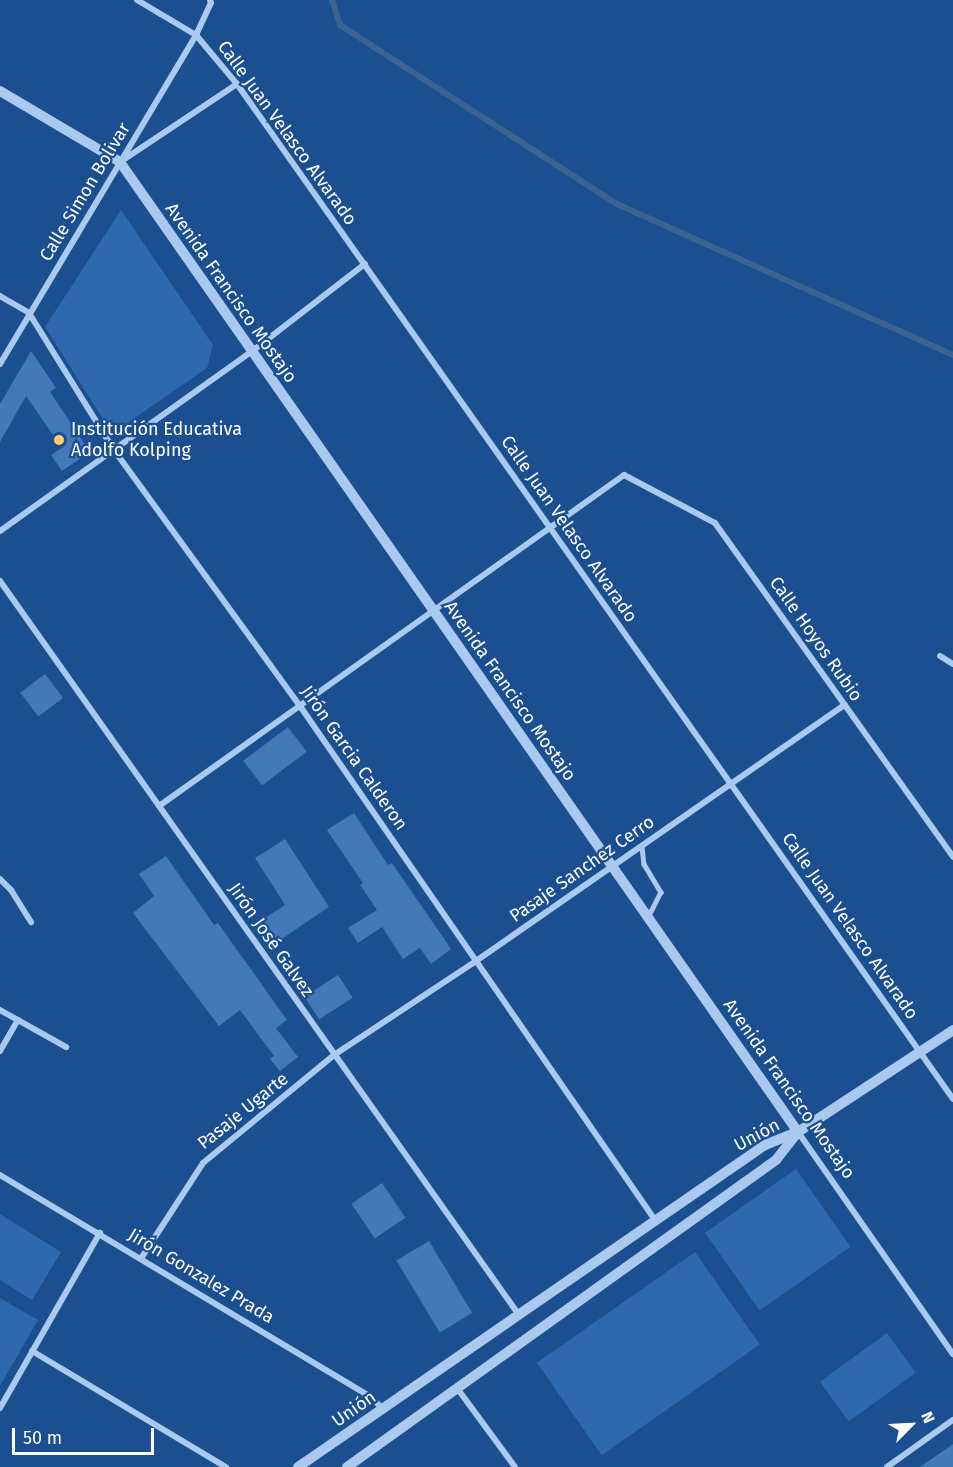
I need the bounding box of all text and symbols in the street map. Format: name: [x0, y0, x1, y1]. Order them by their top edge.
street label: Calle Juan Velasco Alvarado: [213, 36, 361, 230]
street label: Calle Simon Bolivar: [35, 119, 135, 265]
street label: Avenida Francisco Mostajo: [161, 199, 301, 387]
place label: Institución Educativa Adolfo Kolping: [71, 419, 242, 462]
street label: Calle Juan Velasco Alvarado: [496, 432, 642, 626]
marker: Institución Educativa Adolfo Kolping: [52, 433, 66, 447]
street label: Calle Hoyos Rubio: [765, 572, 867, 706]
street label: Avenida Francisco Mostajo: [440, 597, 580, 785]
street label: Jirón Garcia Calderon: [296, 682, 412, 834]
street label: Pasaje Sanchez Cerro: [506, 811, 658, 927]
street label: Calle Juan Velasco Alvarado: [777, 829, 923, 1023]
street label: Jirón José Galvez: [224, 879, 318, 1001]
street label: Avenida Francisco Mostajo: [719, 995, 859, 1183]
street label: Pasaje Ugarte: [193, 1068, 293, 1154]
street label: Unión: [730, 1114, 784, 1156]
street label: Jirón Gonzalez Prada: [124, 1224, 278, 1328]
street label: Unión: [328, 1386, 380, 1432]
north arrow: [881, 1395, 941, 1455]
text: N: [917, 1409, 939, 1426]
scale bar: [15, 1416, 158, 1454]
text: 50 m: [23, 1427, 62, 1449]

